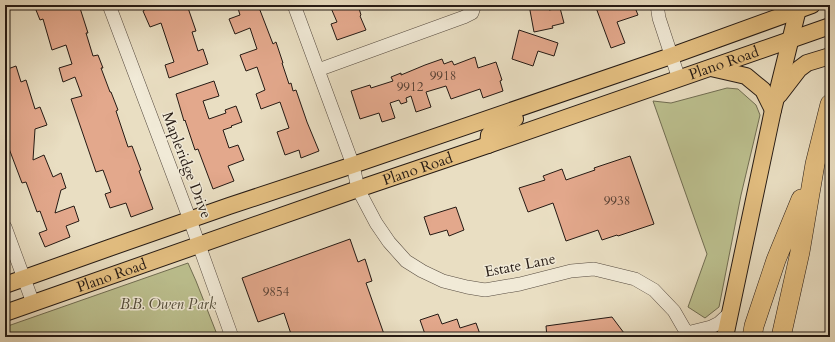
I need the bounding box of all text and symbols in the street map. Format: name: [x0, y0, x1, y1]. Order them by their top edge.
street label: Plano Road: [686, 42, 761, 84]
house number: 9918: [430, 67, 456, 85]
house number: 9912: [397, 78, 424, 96]
street label: Mapleridge Drive: [158, 109, 217, 221]
street label: Plano Road: [380, 148, 455, 190]
house number: 9938: [604, 192, 630, 210]
street label: Estate Lane: [483, 248, 557, 282]
street label: Plano Road: [74, 254, 149, 297]
house number: 9854: [263, 283, 290, 301]
park label: B.B. Owen Park: [120, 294, 217, 314]

